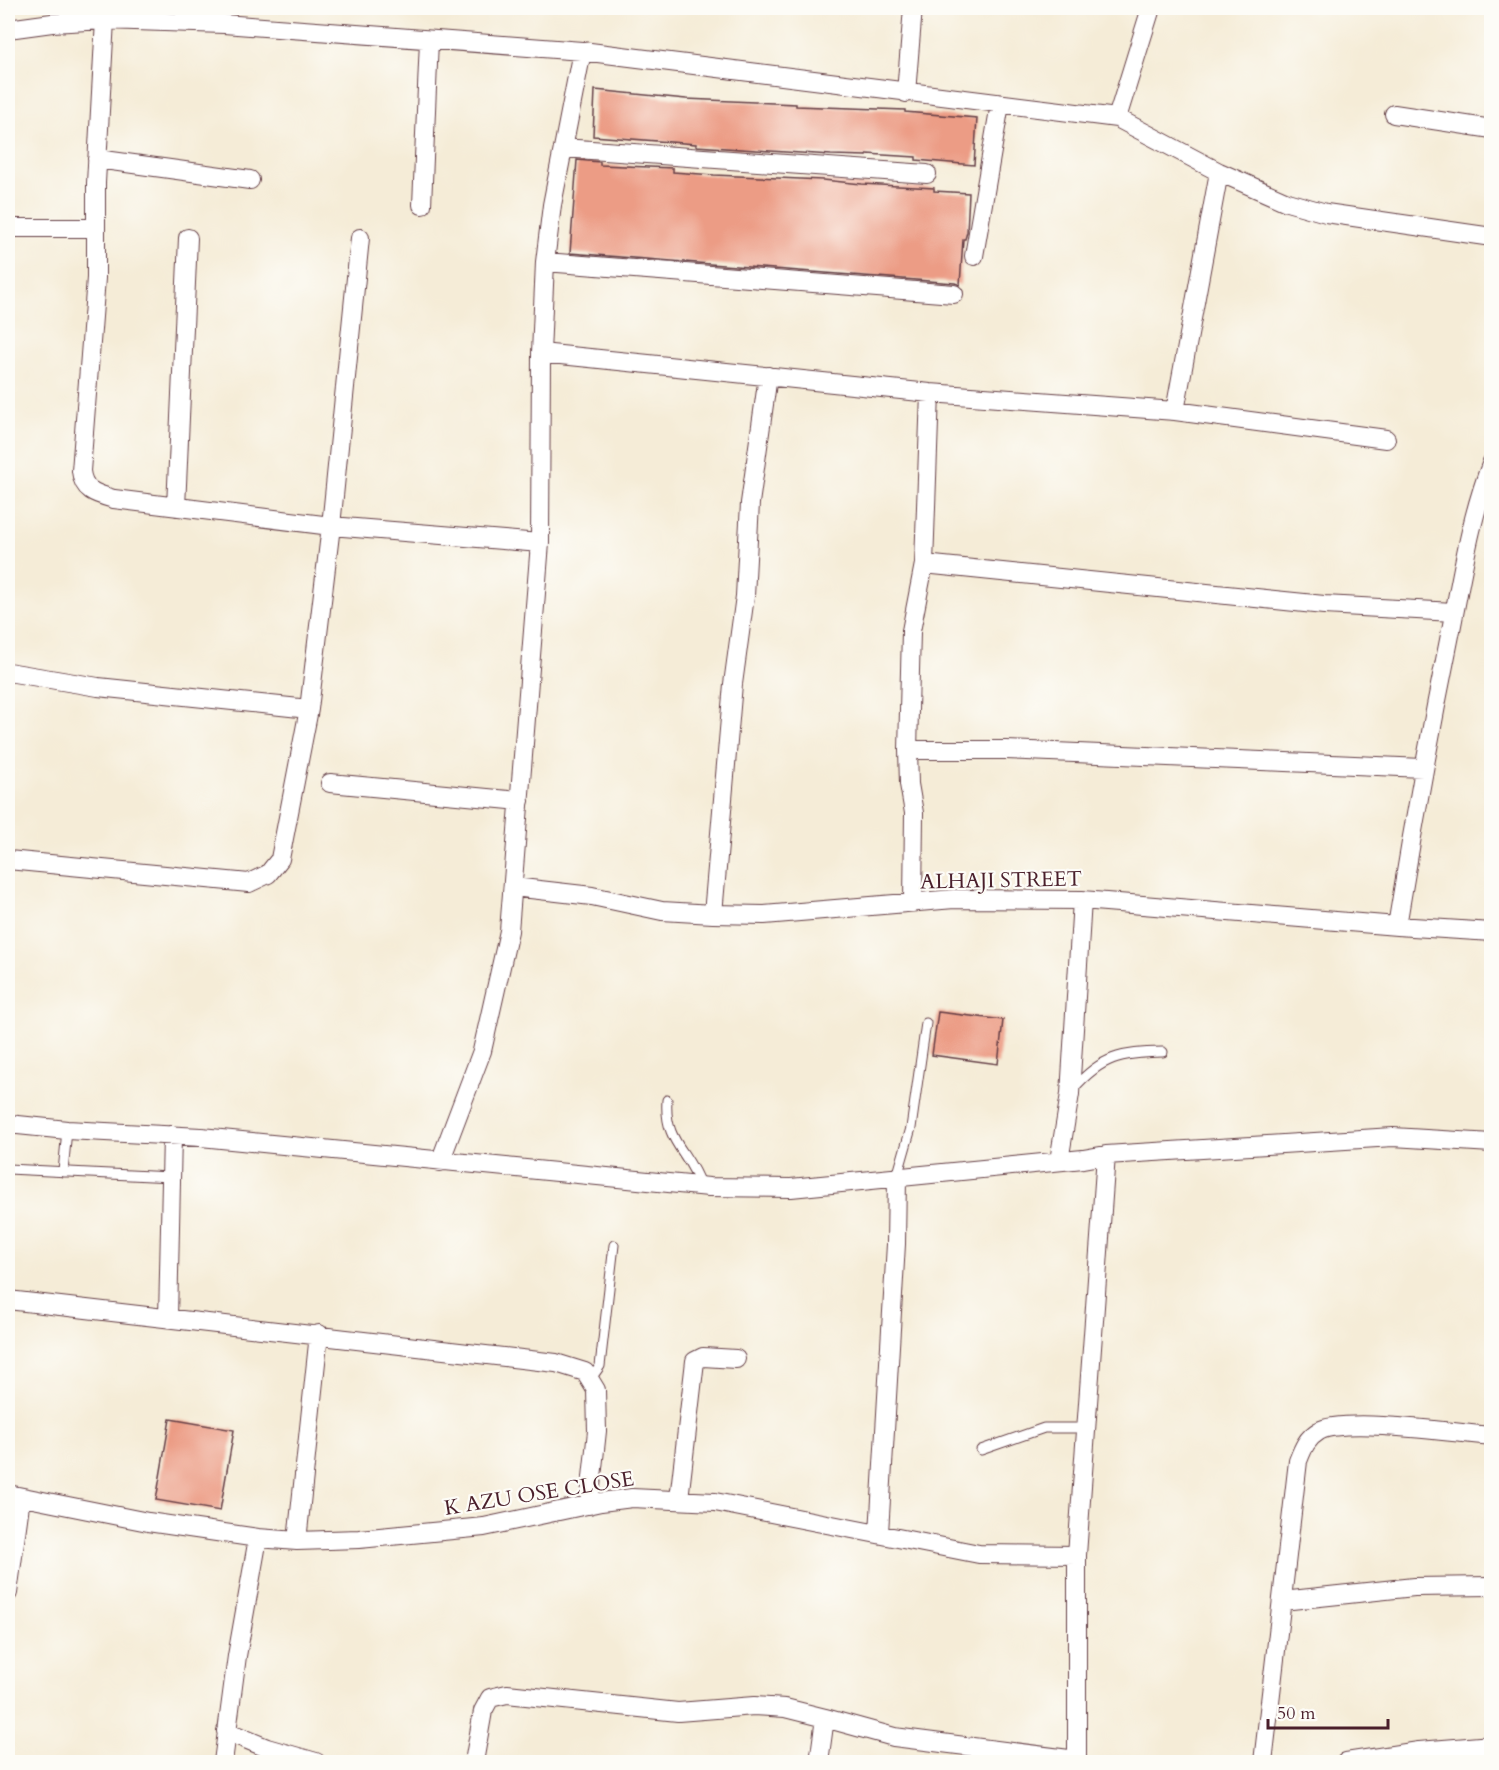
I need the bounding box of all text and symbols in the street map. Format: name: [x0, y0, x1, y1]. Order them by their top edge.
street label: ALHAJI STREET: [920, 865, 1082, 896]
street label: K AZU OSE CLOSE: [442, 1464, 636, 1523]
scale bar: [1268, 1692, 1388, 1730]
text: 50 m: [1277, 1701, 1316, 1726]

